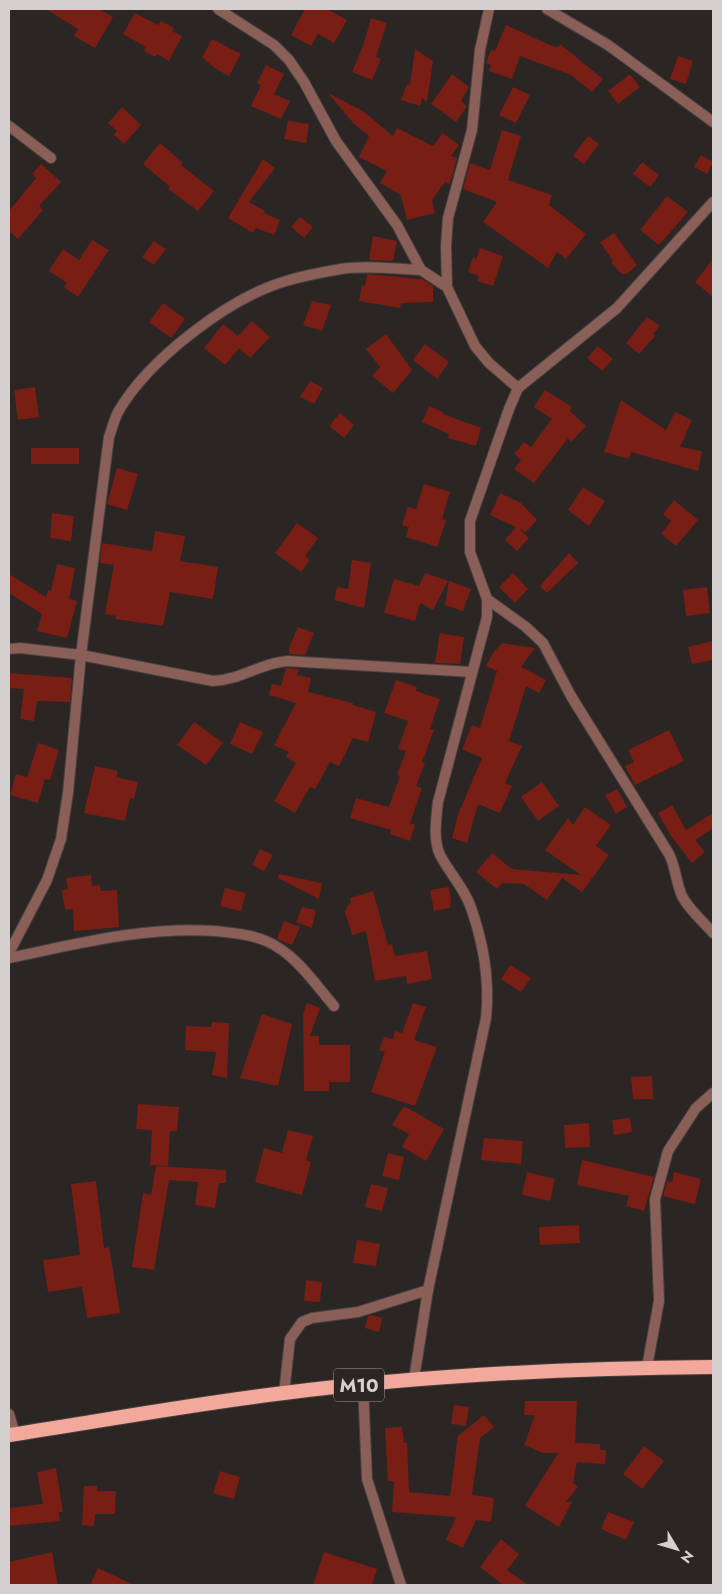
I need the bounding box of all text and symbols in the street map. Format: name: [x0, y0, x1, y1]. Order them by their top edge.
road number: M10: [334, 1368, 384, 1402]
north arrow: [652, 1524, 702, 1574]
text: N: [676, 1546, 699, 1568]

